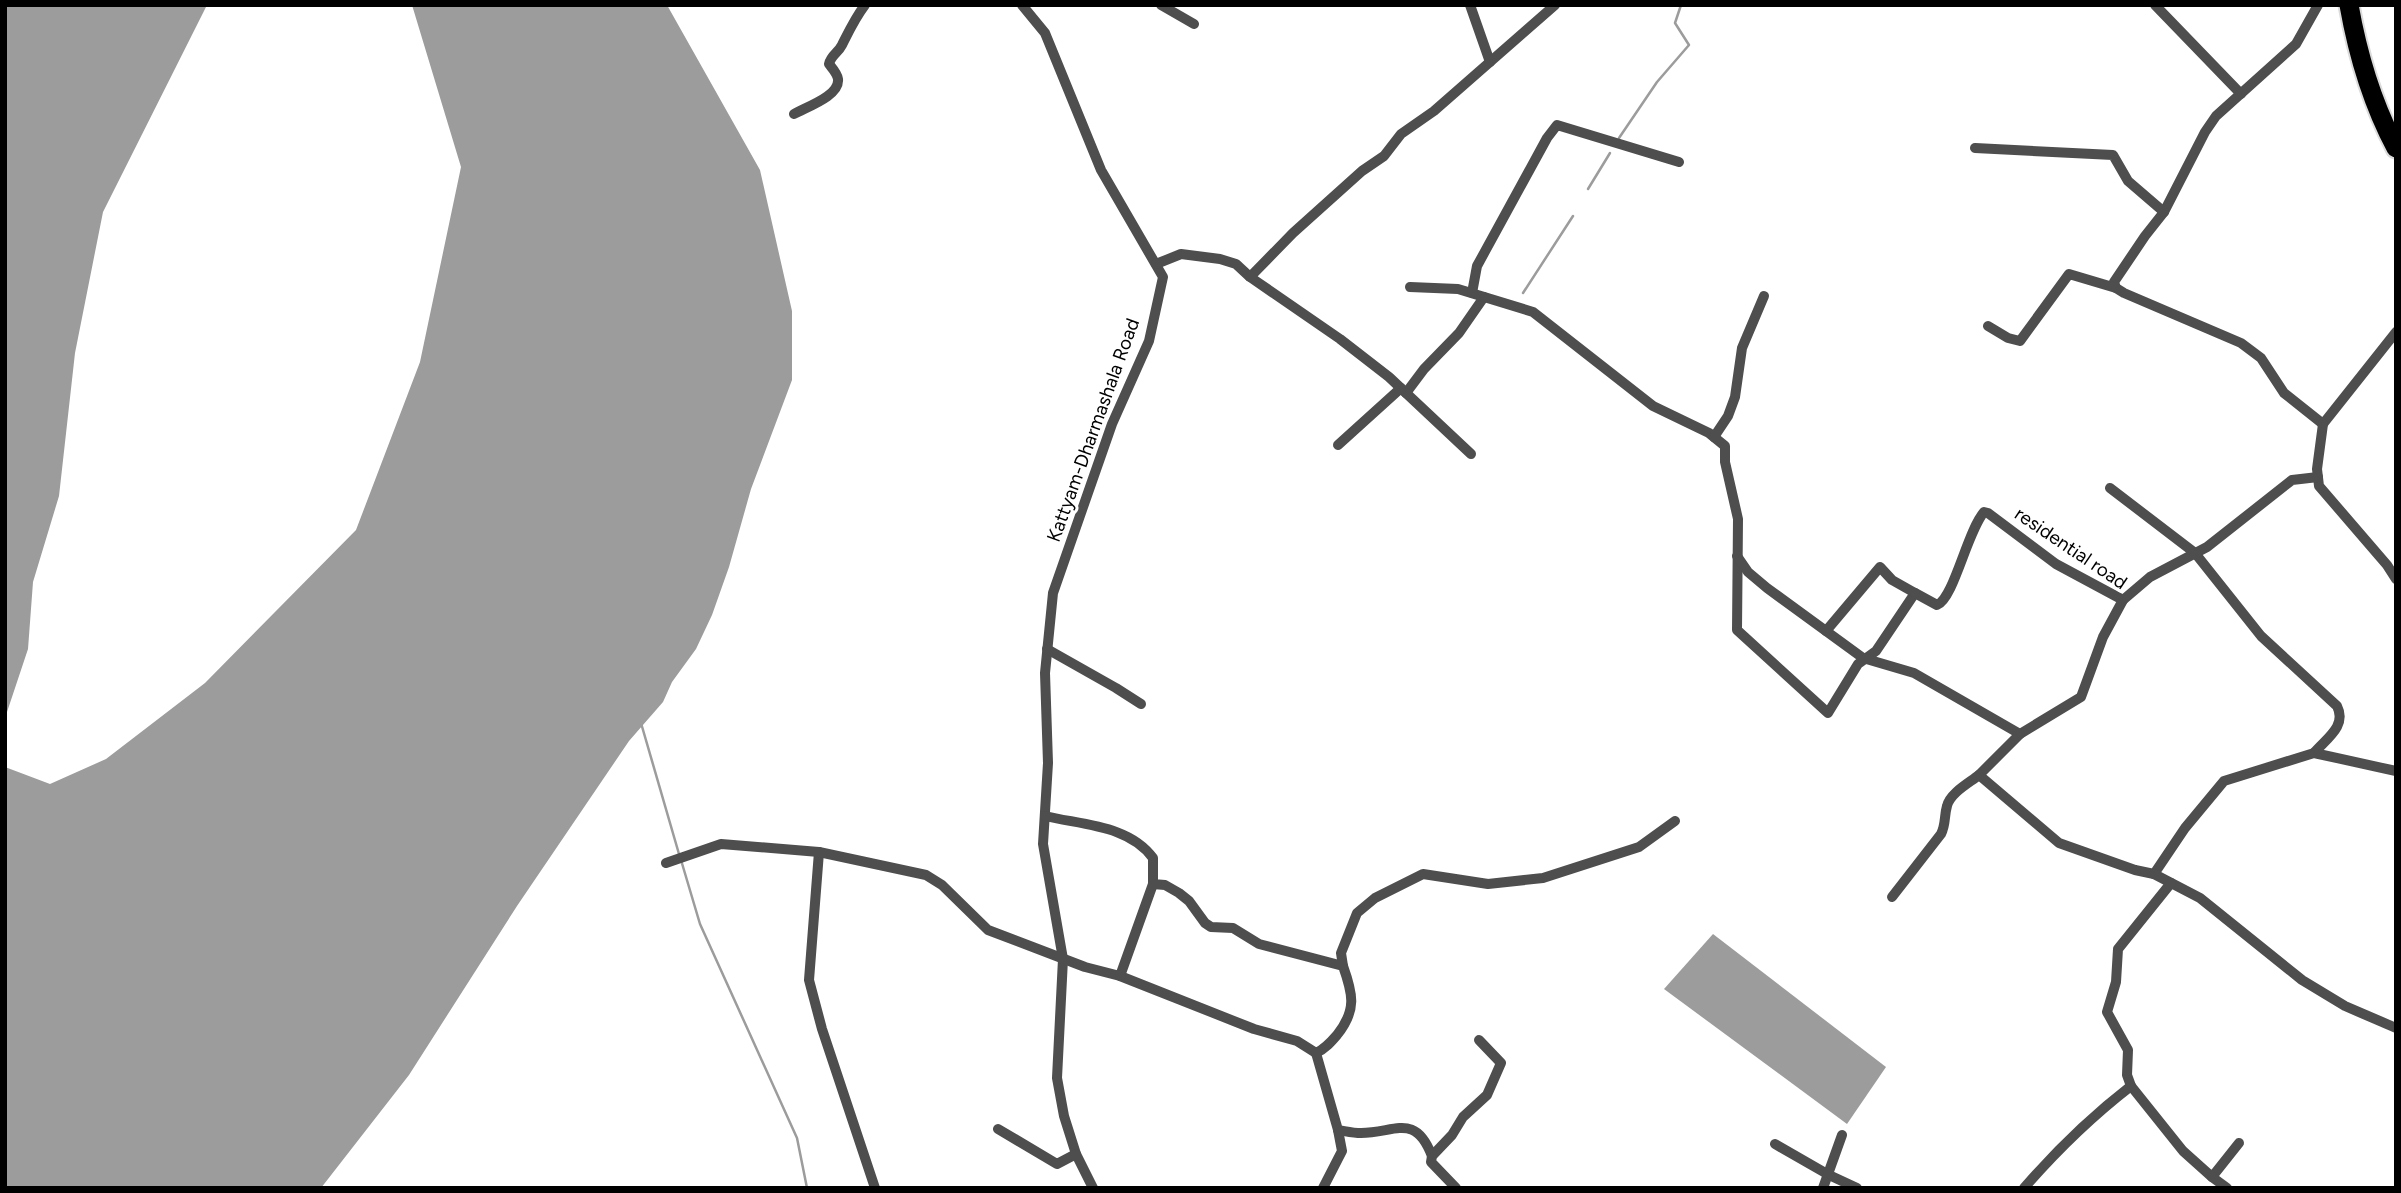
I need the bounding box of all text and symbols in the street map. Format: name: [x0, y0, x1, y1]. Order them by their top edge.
street label: Kattyam-Dharmashala Road: [1042, 315, 1144, 545]
street label: residential road: [2010, 502, 2132, 594]

